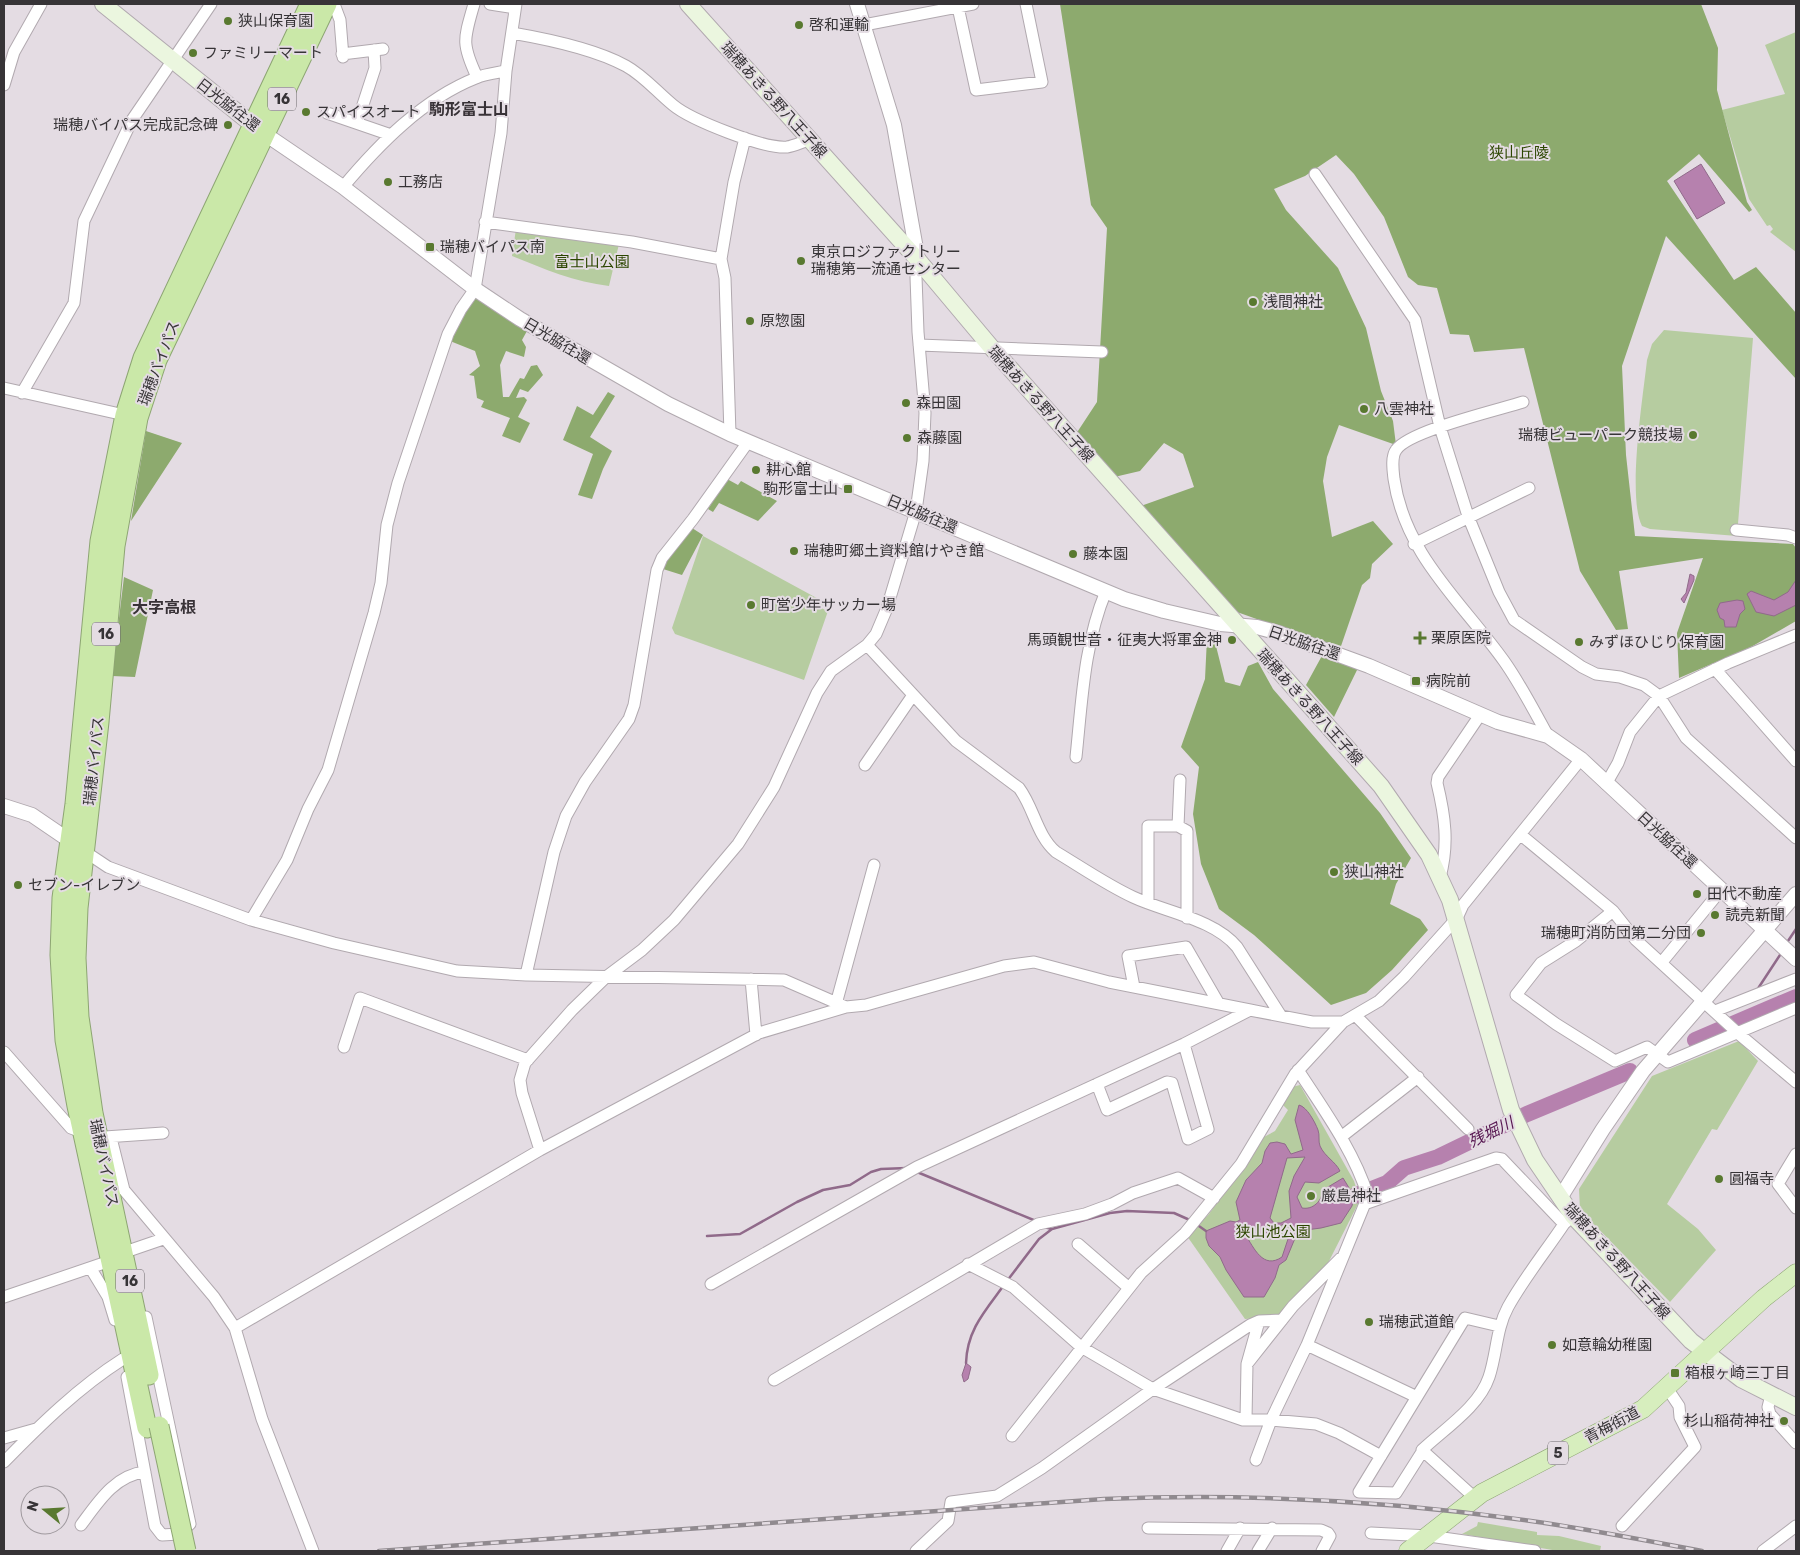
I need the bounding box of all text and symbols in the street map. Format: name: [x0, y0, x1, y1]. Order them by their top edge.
place label: 狭山保育園: [238, 12, 313, 30]
marker: 狭山保育園: [222, 15, 234, 27]
place label: 啓和運輸: [809, 16, 869, 34]
marker: 啓和運輸: [793, 19, 805, 31]
street label: 瑞穂あきる野八王子線: [717, 38, 831, 162]
place label: ファミリーマート: [203, 44, 323, 62]
marker: ファミリーマート: [187, 47, 199, 59]
street label: 日光脇往還: [193, 75, 263, 135]
road number: 16: [268, 88, 296, 110]
district label: 駒形富士山: [429, 100, 509, 119]
place label: スパイスオート: [316, 103, 421, 121]
marker: スパイスオート: [300, 106, 312, 118]
place label: 瑞穂バイパス完成記念碑: [53, 116, 218, 134]
marker: 瑞穂バイパス完成記念碑: [222, 119, 234, 131]
park label: 狭山丘陵: [1489, 144, 1549, 162]
place label: 工務店: [398, 173, 443, 191]
marker: 工務店: [382, 176, 394, 188]
place label: 瑞穂バイパス南: [440, 238, 545, 256]
marker: 瑞穂バイパス南: [424, 241, 436, 253]
place label: 東京ロジファクトリー 瑞穂第一流通センター: [811, 243, 961, 278]
park label: 富士山公園: [554, 253, 630, 271]
marker: 東京ロジファクトリー 瑞穂第一流通センター: [795, 255, 807, 267]
place label: 浅間神社: [1263, 293, 1323, 311]
marker: 浅間神社: [1247, 296, 1259, 308]
place label: 原惣園: [760, 312, 805, 330]
street label: 日光脇往還: [520, 314, 594, 368]
marker: 原惣園: [744, 315, 756, 327]
street label: 瑞穂バイパス: [135, 318, 183, 408]
street label: 瑞穂あきる野八王子線: [984, 342, 1098, 466]
place label: 森田園: [916, 394, 961, 412]
marker: 森田園: [900, 397, 912, 409]
place label: 八雲神社: [1374, 400, 1434, 418]
marker: 八雲神社: [1358, 403, 1370, 415]
place label: 瑞穂ビューパーク競技場: [1518, 426, 1683, 444]
place label: 森藤園: [917, 429, 962, 447]
marker: 瑞穂ビューパーク競技場: [1687, 429, 1699, 441]
marker: 森藤園: [901, 432, 913, 444]
place label: 耕心館: [766, 461, 811, 479]
marker: 耕心館: [750, 464, 762, 476]
place label: 駒形富士山: [763, 480, 838, 498]
marker: 駒形富士山: [842, 483, 854, 495]
street label: 日光脇往還: [884, 491, 960, 537]
place label: 瑞穂町郷土資料館けやき館: [804, 542, 984, 560]
marker: 瑞穂町郷土資料館けやき館: [788, 545, 800, 557]
place label: 藤本園: [1083, 545, 1128, 563]
marker: 藤本園: [1067, 548, 1079, 560]
place label: 町営少年サッカー場: [761, 596, 896, 614]
district label: 大字高根: [132, 598, 196, 617]
marker: 町営少年サッカー場: [745, 599, 757, 611]
road number: 16: [92, 622, 120, 646]
street label: 日光脇往還: [1266, 622, 1342, 664]
place label: 栗原医院: [1431, 629, 1491, 647]
place label: 馬頭観世音・征夷大将軍金神: [1027, 631, 1222, 649]
marker: 栗原医院: [1413, 631, 1427, 645]
place label: みずほひじり保育園: [1589, 633, 1724, 651]
marker: 馬頭観世音・征夷大将軍金神: [1226, 634, 1238, 646]
marker: みずほひじり保育園: [1573, 636, 1585, 648]
street label: 瑞穂あきる野八王子線: [1253, 645, 1367, 769]
place label: 病院前: [1426, 672, 1471, 690]
marker: 病院前: [1410, 675, 1422, 687]
street label: 瑞穂バイパス: [80, 715, 108, 807]
street label: 日光脇往還: [1633, 808, 1701, 872]
place label: 狭山神社: [1344, 863, 1404, 881]
marker: 狭山神社: [1328, 866, 1340, 878]
place label: セブン-イレブン: [28, 876, 140, 894]
marker: セブン-イレブン: [12, 879, 24, 891]
place label: 田代不動産: [1707, 885, 1782, 903]
marker: 田代不動産: [1691, 888, 1703, 900]
place label: 読売新聞: [1725, 906, 1785, 924]
marker: 読売新聞: [1709, 909, 1721, 921]
place label: 瑞穂町消防団第二分団: [1541, 924, 1691, 942]
marker: 瑞穂町消防団第二分団: [1695, 927, 1707, 939]
water label: 残堀川: [1465, 1112, 1519, 1151]
street label: 瑞穂バイパス: [86, 1117, 122, 1209]
place label: 圓福寺: [1729, 1170, 1774, 1188]
marker: 圓福寺: [1713, 1173, 1725, 1185]
place label: 厳島神社: [1321, 1187, 1381, 1205]
marker: 厳島神社: [1305, 1190, 1317, 1202]
street label: 瑞穂あきる野八王子線: [1560, 1199, 1674, 1323]
park label: 狭山池公園: [1235, 1223, 1311, 1241]
road number: 16: [116, 1270, 144, 1292]
place label: 瑞穂武道館: [1379, 1313, 1454, 1331]
marker: 瑞穂武道館: [1363, 1316, 1375, 1328]
place label: 如意輪幼稚園: [1562, 1336, 1652, 1354]
marker: 如意輪幼稚園: [1546, 1339, 1558, 1351]
place label: 箱根ヶ崎三丁目: [1685, 1364, 1790, 1382]
marker: 箱根ヶ崎三丁目: [1669, 1367, 1681, 1379]
street label: 青梅街道: [1581, 1403, 1643, 1447]
place label: 杉山稲荷神社: [1684, 1412, 1774, 1430]
marker: 杉山稲荷神社: [1778, 1415, 1790, 1427]
road number: 5: [1548, 1442, 1568, 1465]
north arrow: [20, 1485, 70, 1535]
text: N: [23, 1499, 43, 1514]

